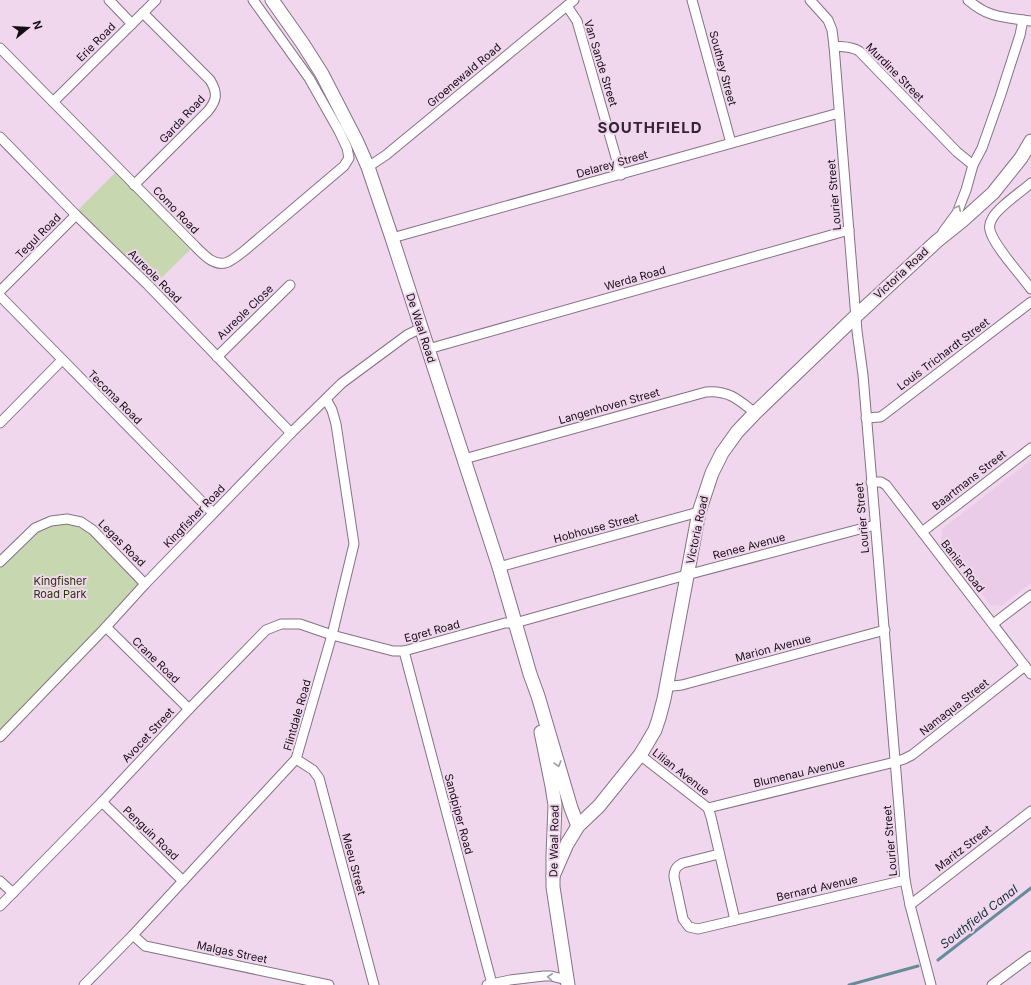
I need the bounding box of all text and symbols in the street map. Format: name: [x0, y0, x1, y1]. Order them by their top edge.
north arrow: [8, 8, 48, 48]
street label: Van Sande Street: [581, 18, 621, 108]
text: N: [30, 19, 45, 31]
street label: Erie Road: [73, 19, 119, 65]
street label: Southey Street: [706, 29, 740, 107]
street label: Groenewald Road: [424, 40, 504, 110]
street label: Murdine Street: [863, 40, 927, 104]
street label: Garda Road: [156, 92, 208, 146]
district label: SOUTHFIELD: [597, 118, 703, 137]
street label: Delarey Street: [575, 147, 650, 181]
street label: Lourier Street: [824, 159, 844, 231]
street label: Como Road: [150, 183, 202, 237]
one-way arrow: [953, 205, 961, 213]
street label: Tegul Road: [12, 210, 64, 262]
street label: Victoria Road: [871, 244, 931, 302]
street label: Aureole Road: [125, 246, 185, 306]
street label: Werda Road: [603, 263, 667, 293]
street label: Aureole Close: [214, 282, 276, 342]
street label: De Waal Road: [403, 291, 439, 365]
street label: Louis Trichardt Street: [894, 314, 992, 393]
street label: Tecoma Road: [85, 367, 145, 427]
street label: Langenhoven Street: [557, 385, 662, 427]
street label: Baartmans Street: [929, 447, 1009, 513]
street label: Kingfisher Road: [160, 481, 228, 551]
street label: Lourier Street: [852, 482, 872, 554]
street label: Victoria Road: [683, 495, 711, 565]
street label: Hobhouse Street: [552, 510, 640, 546]
street label: Legas Road: [95, 516, 149, 570]
street label: Renee Avenue: [711, 530, 787, 562]
street label: Banier Road: [938, 537, 988, 595]
park label: Kingfisher Road Park: [33, 574, 87, 601]
street label: Egret Road: [403, 617, 461, 645]
street label: Marion Avenue: [734, 631, 812, 665]
street label: Crane Road: [129, 634, 183, 686]
street label: Namaqua Street: [917, 675, 992, 738]
street label: Flintdale Road: [280, 678, 314, 752]
street label: Avocet Street: [119, 704, 177, 765]
street label: Lilian Avenue: [650, 745, 712, 799]
street label: Blumenau Avenue: [752, 756, 846, 790]
one-way arrow: [553, 760, 562, 767]
street label: Sandpiper Road: [442, 772, 476, 856]
street label: Penguin Road: [120, 803, 182, 863]
street label: De Waal Road: [546, 805, 562, 877]
street label: Lourier Street: [880, 805, 900, 877]
street label: Maritz Street: [932, 822, 994, 874]
street label: Meeu Street: [339, 832, 369, 897]
street label: Bernard Avenue: [775, 872, 859, 904]
water label: Southfield Canal: [937, 882, 1021, 952]
street label: Malgas Street: [196, 938, 269, 966]
one-way arrow: [547, 973, 553, 982]

